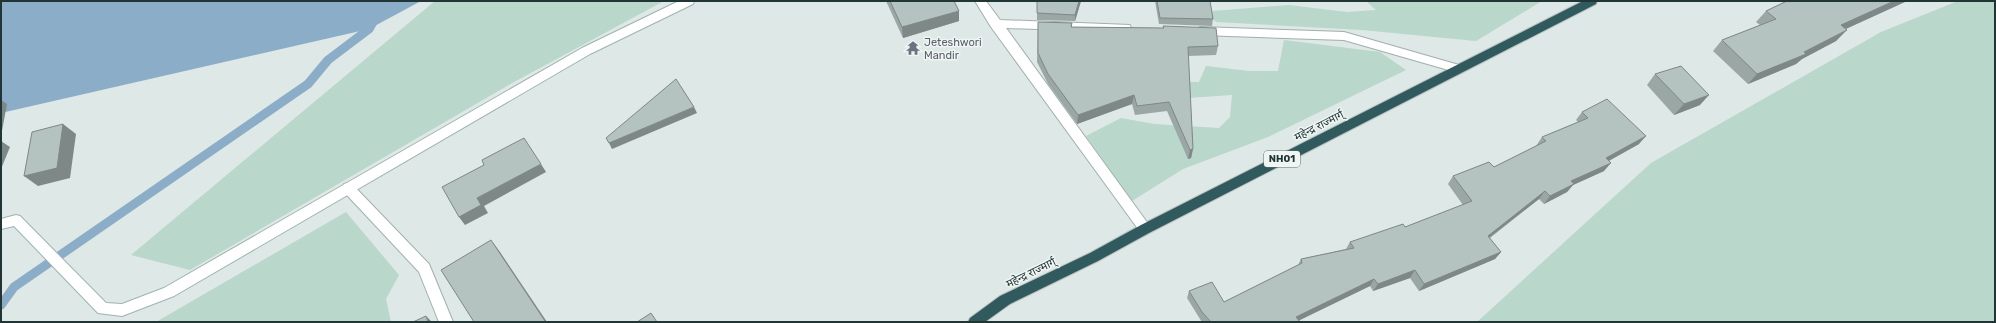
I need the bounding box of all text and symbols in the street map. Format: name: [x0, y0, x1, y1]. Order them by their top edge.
place label: Jeteshwori Mandir: [924, 36, 982, 62]
temple icon: Jeteshwori Mandir: [905, 40, 921, 56]
street label: महेन्द्र राज्मार्ग्: [1292, 107, 1348, 144]
road number: NH01: [1264, 151, 1300, 167]
street label: महेन्द्र राज्मार्ग्: [1004, 255, 1060, 291]

